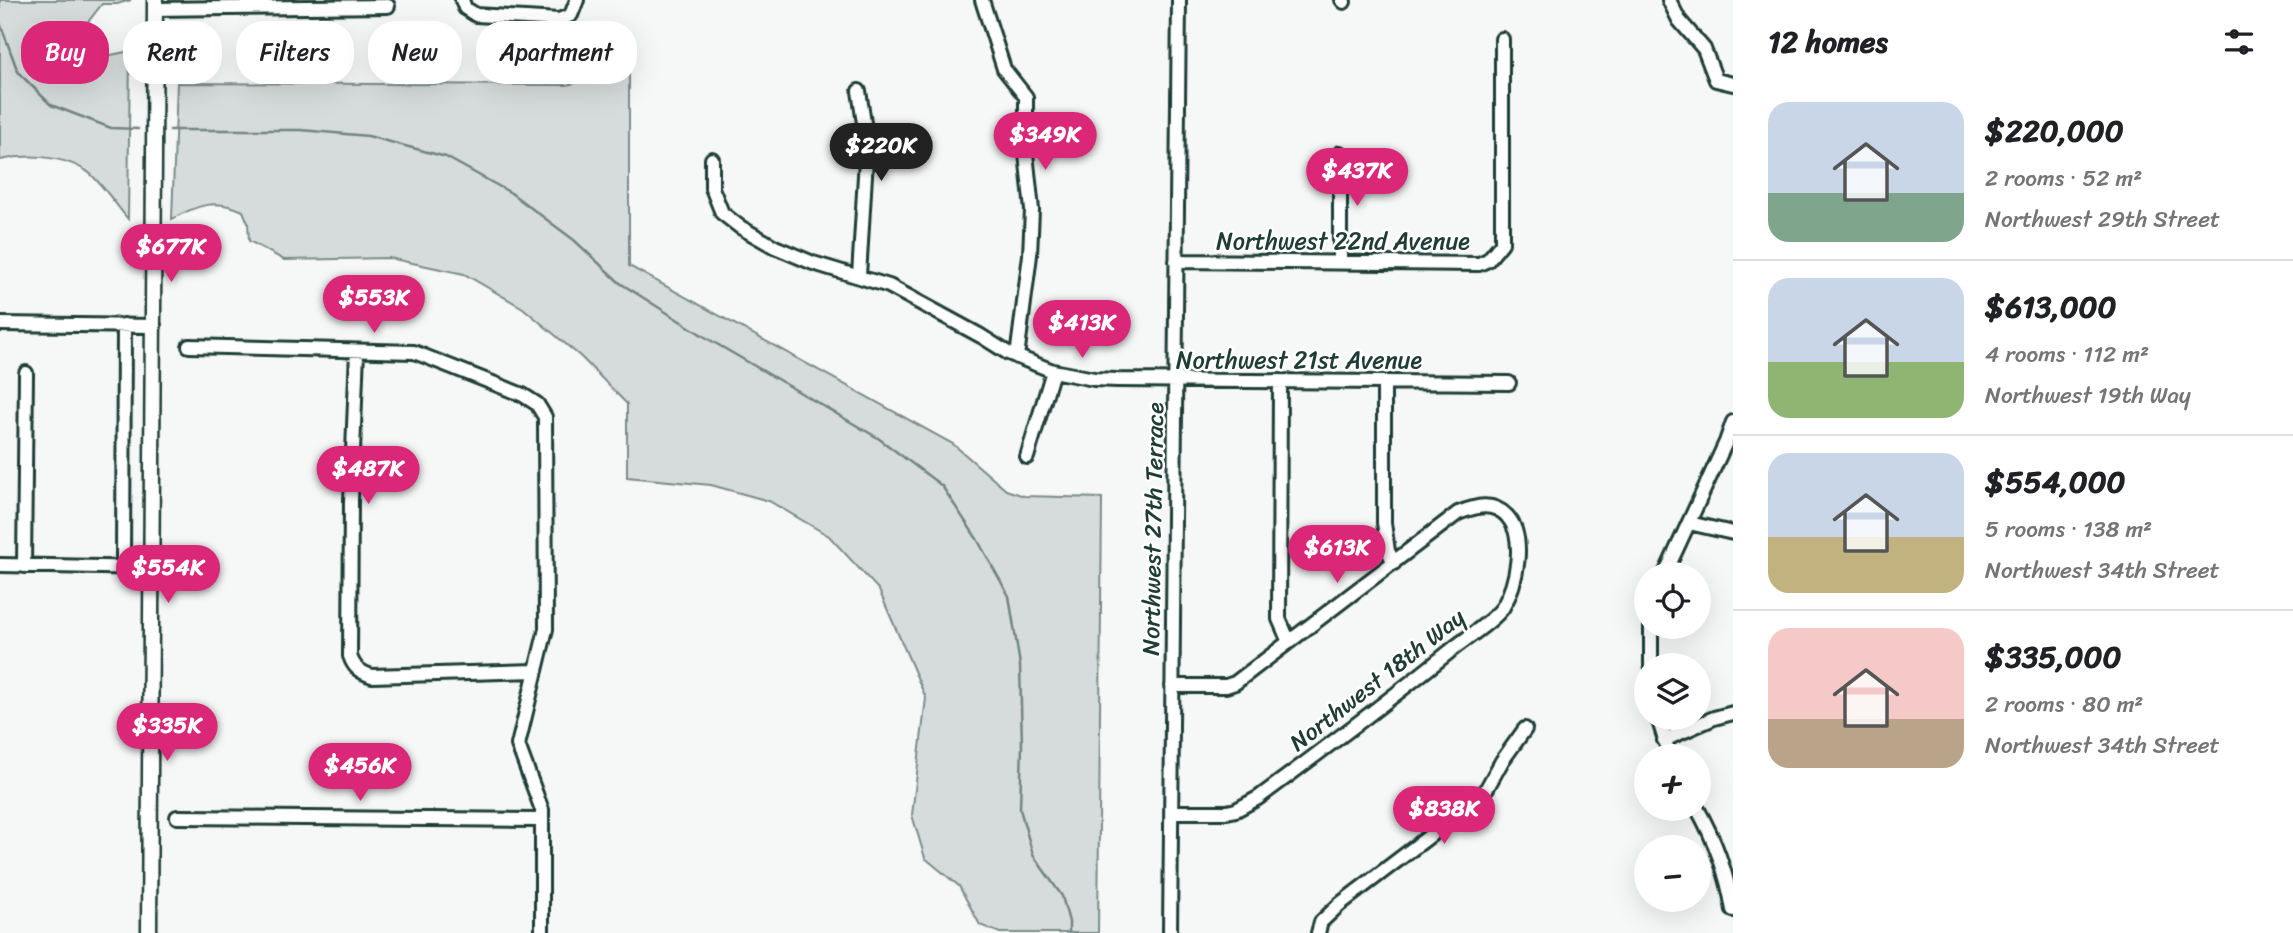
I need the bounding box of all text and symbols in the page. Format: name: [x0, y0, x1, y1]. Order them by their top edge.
text: 12 homes: [1768, 15, 1888, 69]
chip: Buy: [21, 21, 109, 84]
chip: Rent: [123, 21, 222, 84]
chip: Filters: [236, 21, 354, 84]
chip: New: [368, 21, 462, 84]
chip: Apartment: [476, 21, 637, 84]
icon: filters: [2220, 23, 2258, 61]
text: $220,000: [1985, 104, 2124, 158]
pin: $349K: [996, 113, 1094, 172]
text: $349K: [1010, 114, 1080, 155]
pin: $220K: [832, 124, 930, 183]
text: $220K: [846, 125, 916, 166]
icon: home: [1824, 130, 1908, 214]
pin: $437K: [1308, 148, 1406, 208]
text: $437K: [1322, 150, 1392, 191]
text: 2 rooms · 52 m²: [1985, 158, 2142, 199]
text: Northwest 29th Street: [1985, 199, 2220, 240]
street label: Northwest 22nd Avenue: [1216, 220, 1470, 262]
pin: $677K: [122, 224, 220, 284]
text: $677K: [137, 226, 205, 267]
pin: $553K: [325, 276, 423, 335]
text: $553K: [339, 277, 409, 318]
text: $613,000: [1985, 280, 2117, 334]
pin: $413K: [1033, 300, 1131, 360]
text: $413K: [1049, 302, 1115, 343]
icon: home: [1824, 306, 1908, 390]
text: 4 rooms · 112 m²: [1985, 334, 2149, 375]
street label: Northwest 21st Avenue: [1176, 339, 1422, 381]
text: Northwest 19th Way: [1985, 375, 2191, 416]
street label: Northwest 27th Terrace: [1130, 402, 1176, 656]
pin: $487K: [319, 447, 417, 506]
text: $487K: [333, 448, 403, 489]
text: $554,000: [1985, 455, 2126, 509]
icon: home: [1824, 481, 1908, 565]
text: 5 rooms · 138 m²: [1985, 509, 2152, 550]
pin: $613K: [1288, 526, 1386, 585]
text: $613K: [1304, 527, 1370, 568]
pin: $554K: [119, 546, 217, 605]
text: $554K: [132, 547, 204, 588]
text: Northwest 34th Street: [1985, 550, 2220, 591]
map controls: [1634, 562, 1711, 912]
button: locate: [1634, 562, 1711, 639]
street label: Northwest 18th Way: [1280, 597, 1475, 763]
text: $335,000: [1985, 630, 2121, 684]
button: layers: [1634, 653, 1711, 730]
icon: home: [1824, 656, 1908, 740]
text: 2 rooms · 80 m²: [1985, 684, 2143, 725]
pin: $335K: [118, 704, 216, 763]
text: $335K: [133, 705, 201, 746]
text: Northwest 34th Street: [1985, 725, 2220, 766]
pin: $456K: [311, 744, 409, 803]
button: +: [1634, 744, 1711, 821]
text: $456K: [325, 745, 395, 786]
pin: $838K: [1395, 786, 1493, 846]
text: $838K: [1409, 788, 1479, 829]
button: −: [1634, 835, 1711, 912]

